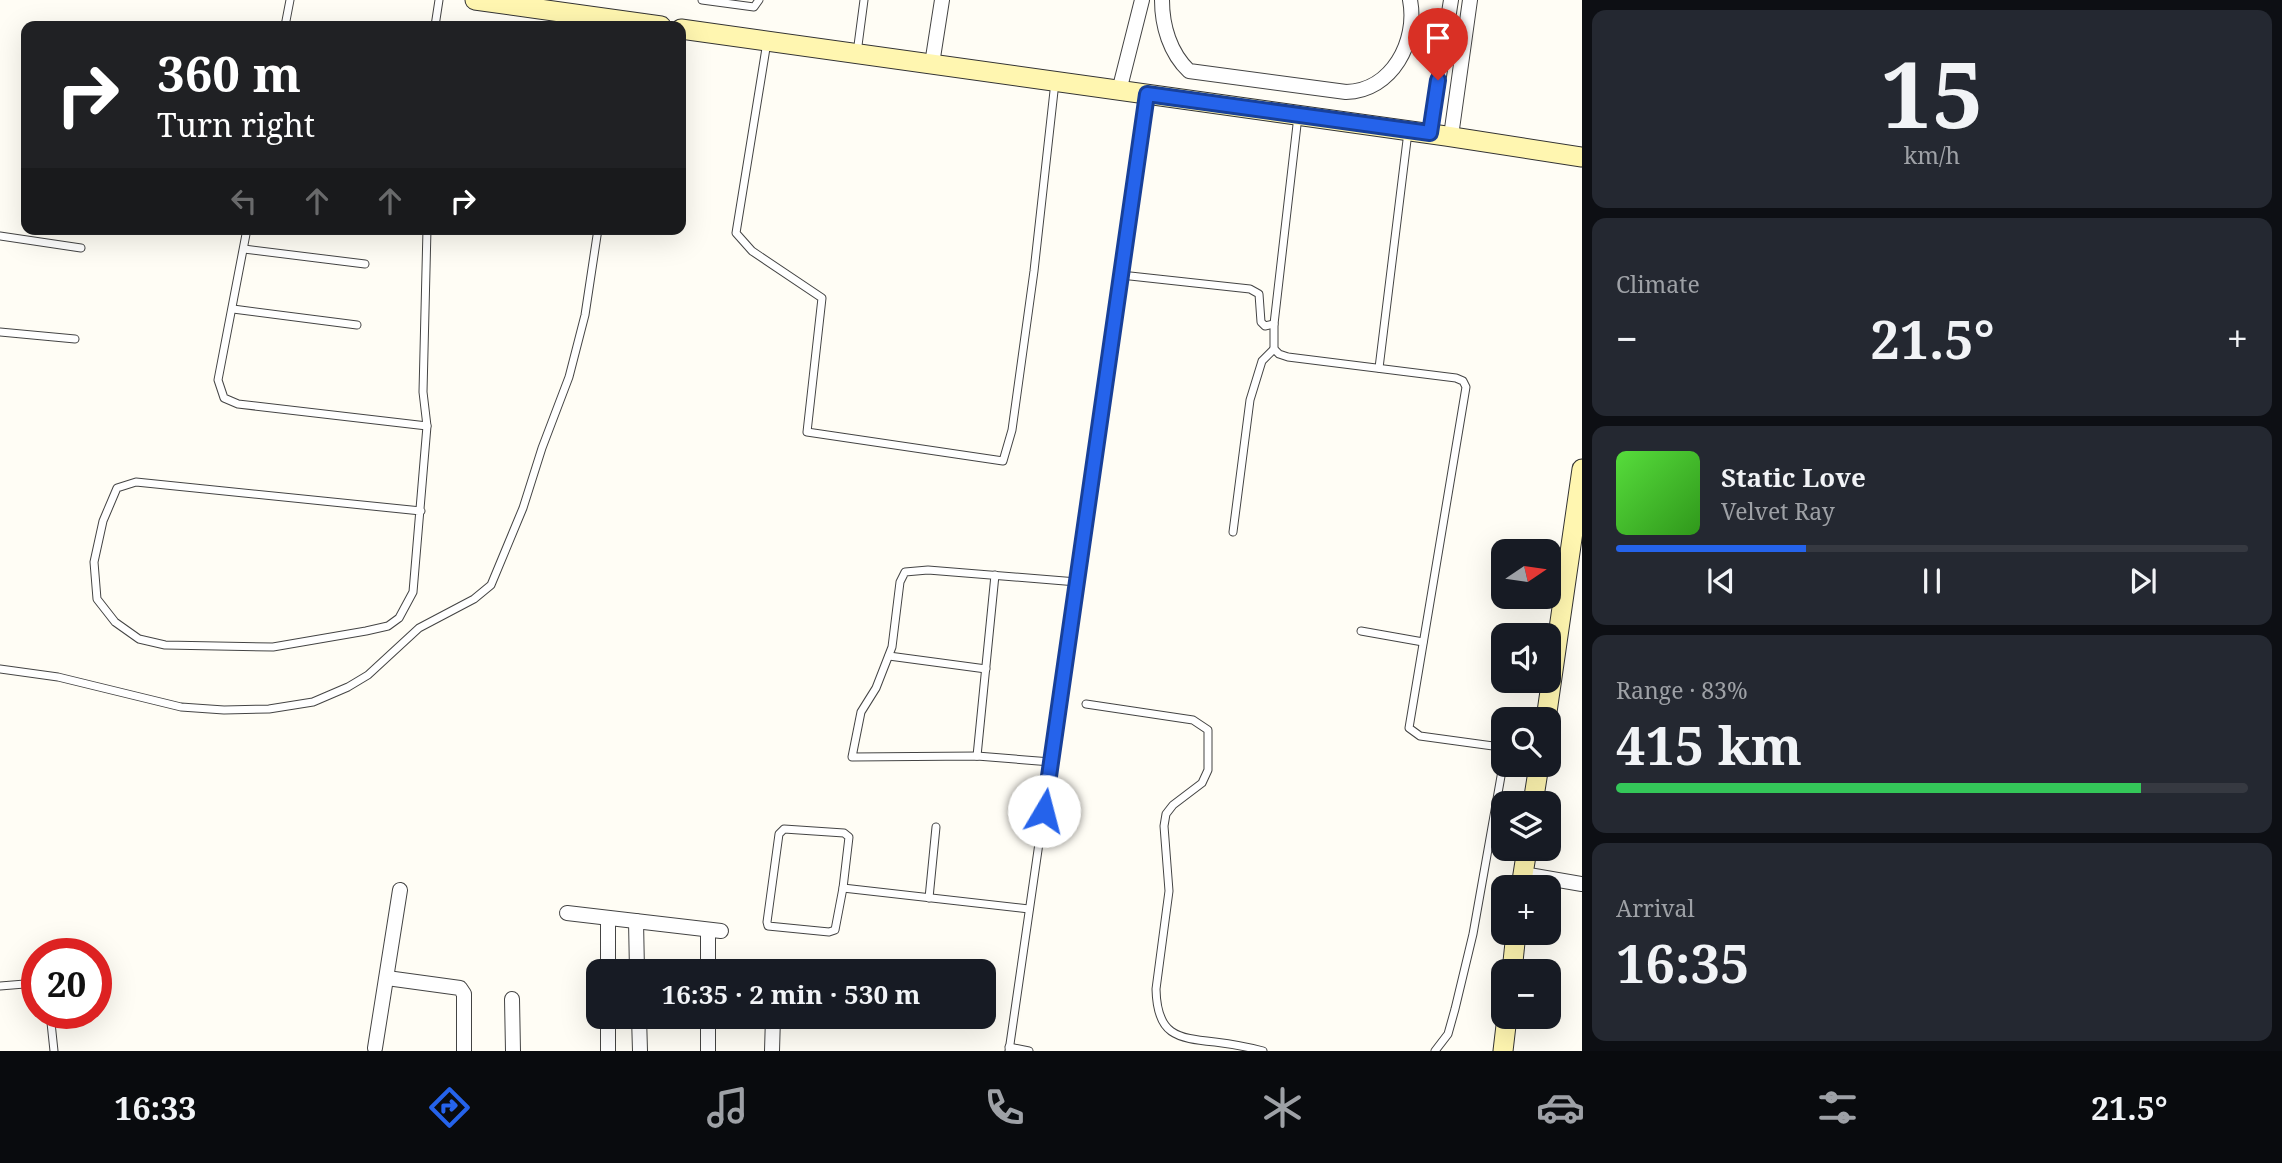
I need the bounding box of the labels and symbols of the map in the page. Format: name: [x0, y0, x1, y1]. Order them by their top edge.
pin: [1408, 8, 1468, 80]
north arrow: [1491, 539, 1561, 609]
position arrow: [1007, 774, 1081, 848]
speed limit sign: 20: [21, 938, 112, 1029]

